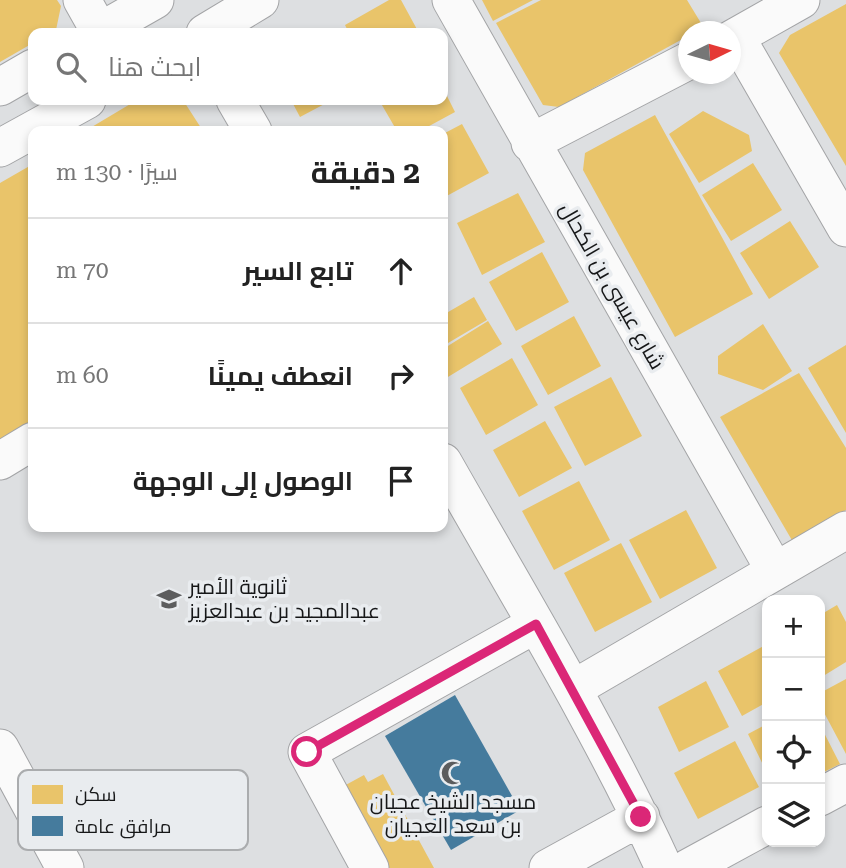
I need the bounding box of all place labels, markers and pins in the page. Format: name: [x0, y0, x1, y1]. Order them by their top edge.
place label: ثانوية الأمير عبدالمجيد بن عبدالعزيز: [188, 575, 380, 624]
school or university icon: ثانوية الأمير عبدالمجيد بن عبدالعزيز: [155, 585, 183, 613]
mosque icon: مسجد الشيخ عجيان بن سعد العجيان: [439, 759, 467, 787]
place label: مسجد الشيخ عجيان بن سعد العجيان: [370, 790, 536, 839]

